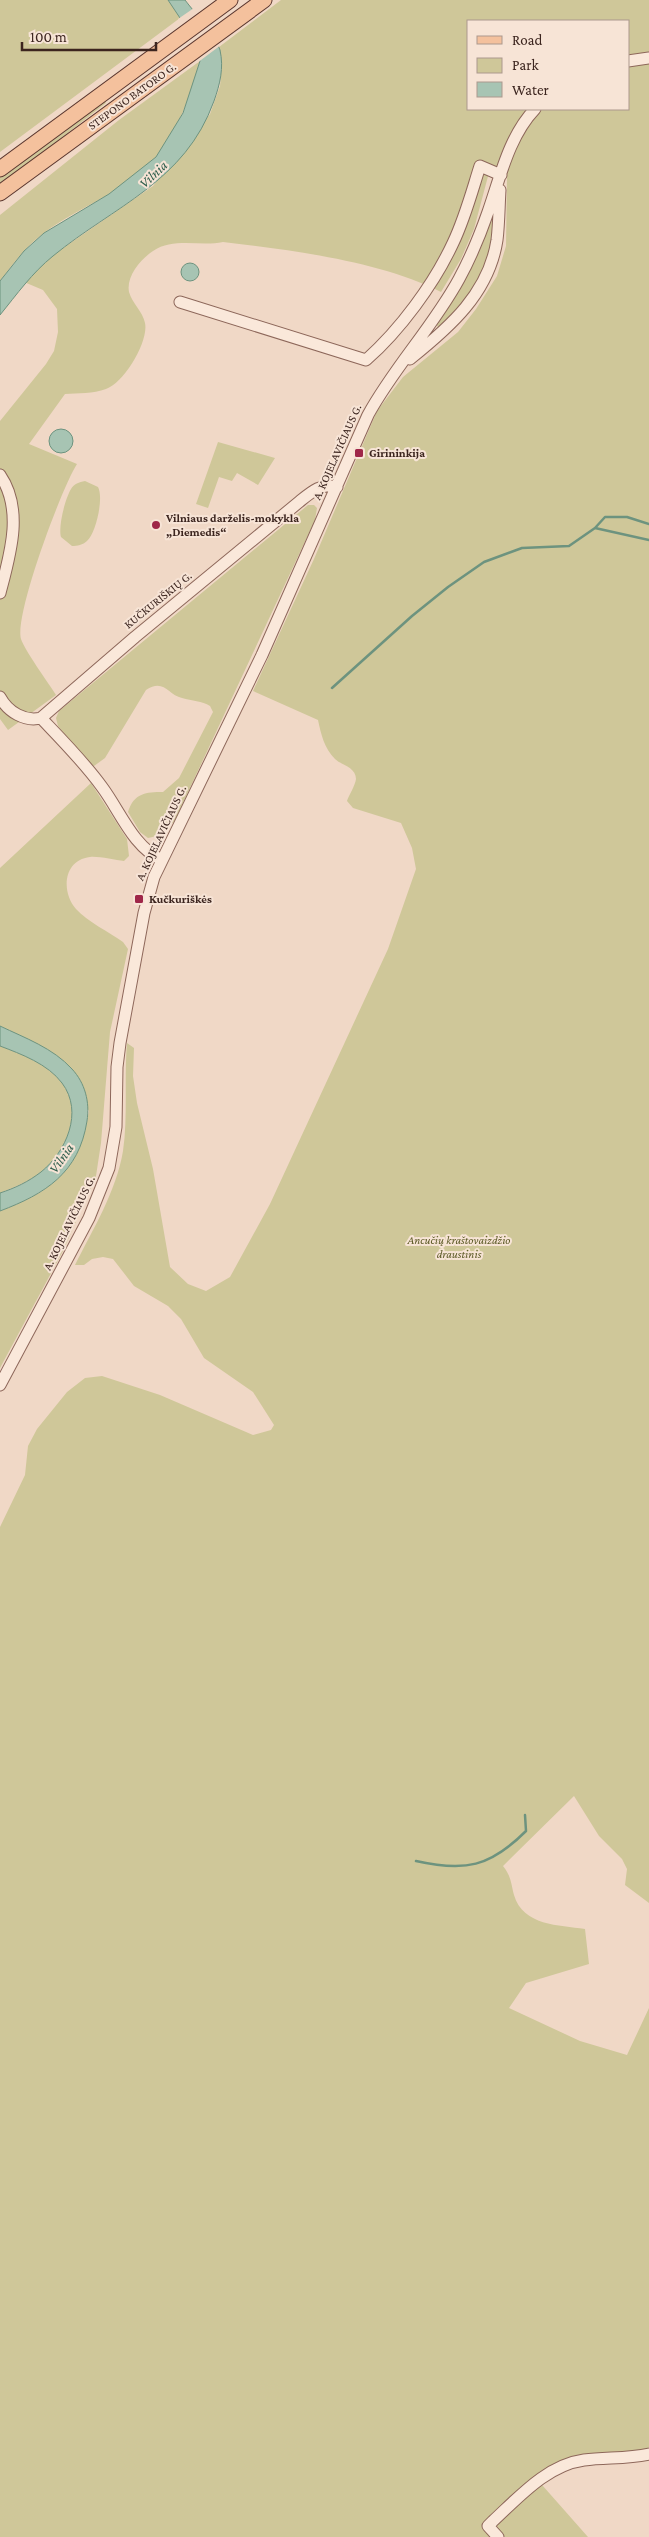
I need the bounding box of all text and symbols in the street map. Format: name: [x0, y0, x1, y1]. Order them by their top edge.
scale bar: [22, 20, 156, 52]
legend: [467, 20, 629, 110]
text: 100 m: [30, 29, 67, 45]
text: Road: [512, 32, 543, 48]
text: Park: [512, 57, 539, 73]
street label: STEPONO BATORO G.: [85, 59, 179, 133]
text: Water: [512, 82, 549, 98]
water label: Vilnia: [136, 157, 171, 191]
street label: A. KOJELAVIČIAUS G.: [310, 402, 365, 502]
place label: Girininkija: [369, 446, 425, 460]
marker: Girininkija: [353, 447, 365, 459]
place label: Vilniaus darželis-mokykla „Diemedis“: [165, 511, 299, 539]
marker: Vilniaus darželis-mokykla „Diemedis“: [150, 519, 162, 531]
street label: KUČKURIŠKIŲ G.: [121, 568, 195, 632]
street label: A. KOJELAVIČIAUS G.: [133, 783, 189, 883]
place label: Kučkuriškės: [149, 892, 212, 906]
marker: Kučkuriškės: [133, 893, 145, 905]
water label: Vilnia: [45, 1140, 77, 1176]
street label: A. KOJELAVIČIAUS G.: [40, 1173, 98, 1272]
park label: Ancučių kraštovaizdžio draustinis: [406, 1233, 511, 1261]

